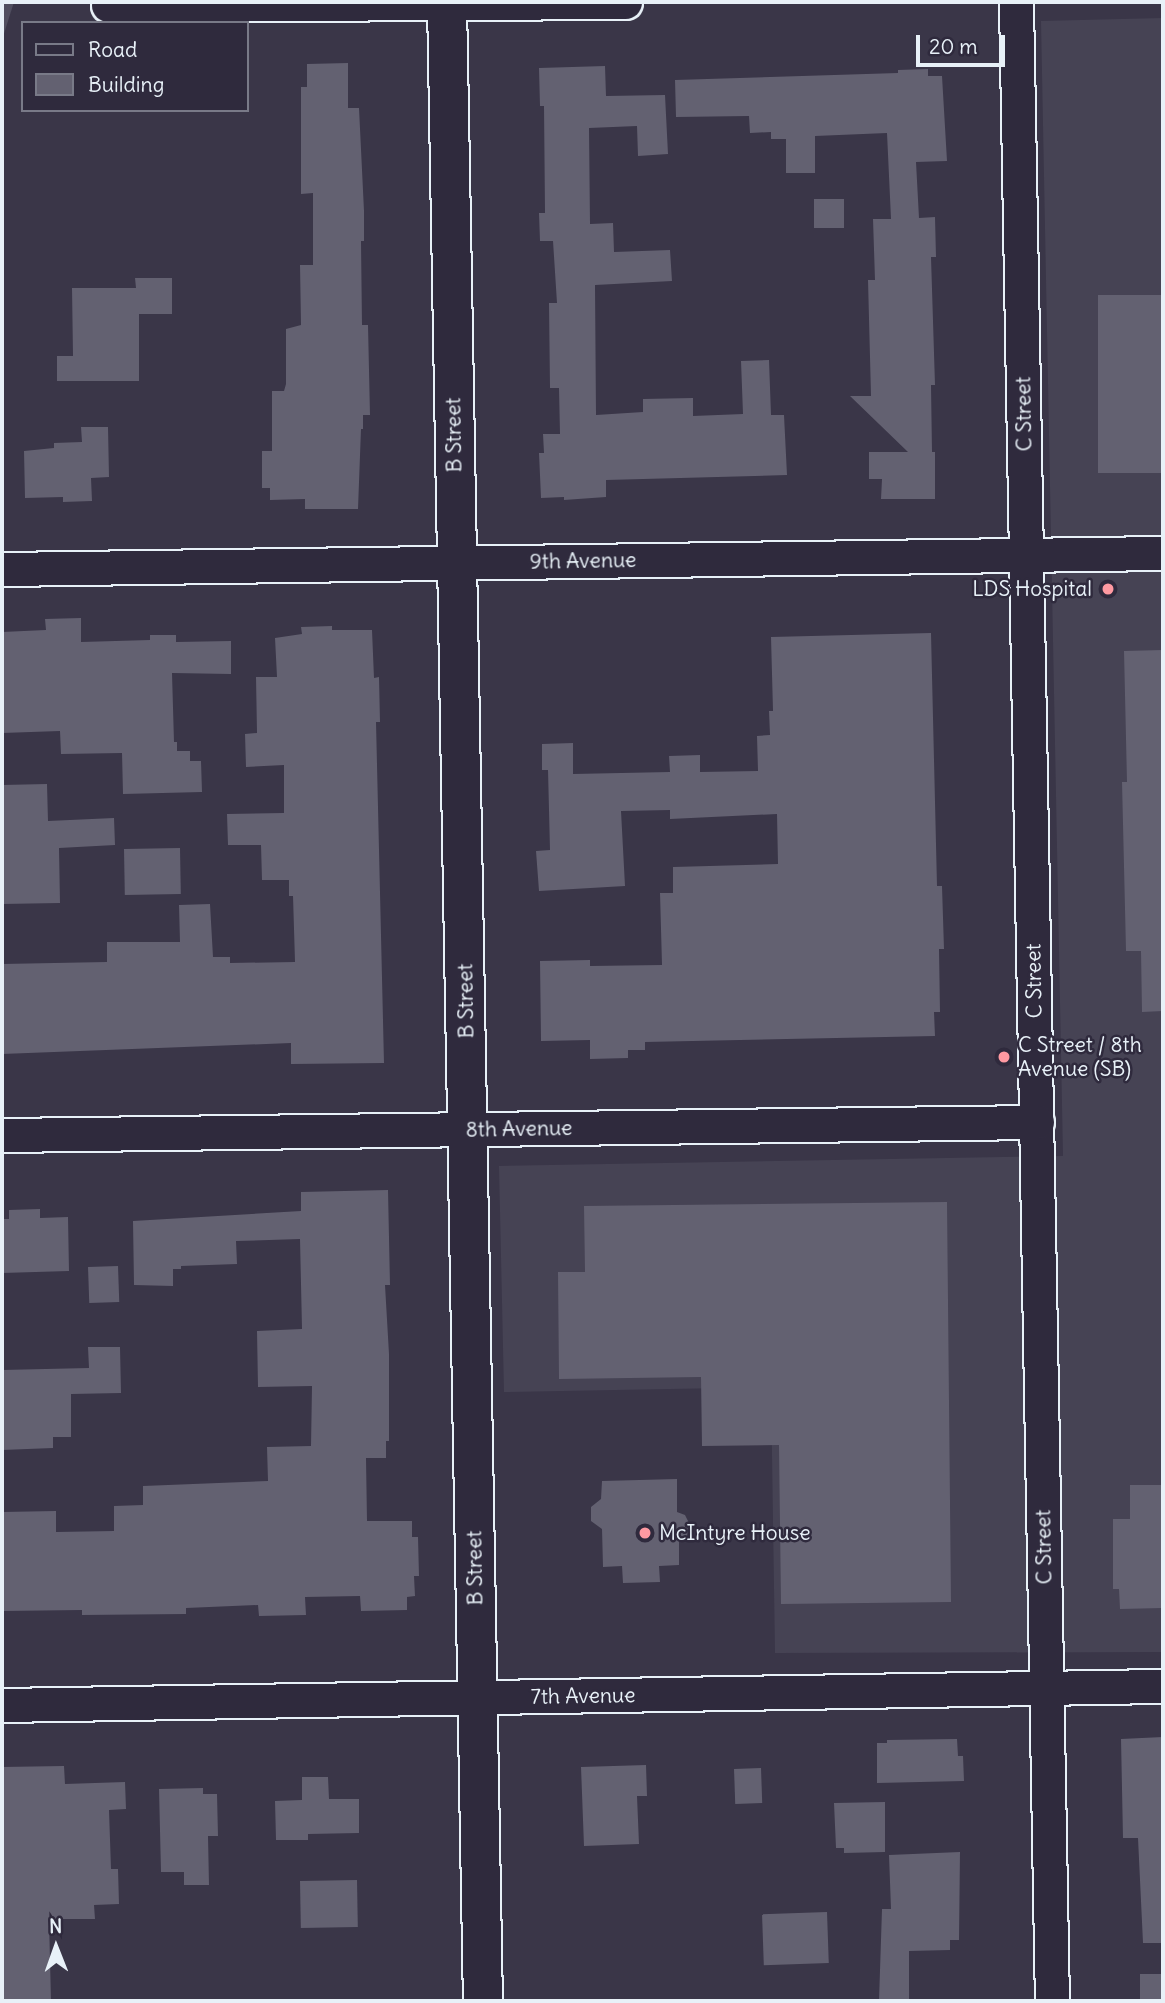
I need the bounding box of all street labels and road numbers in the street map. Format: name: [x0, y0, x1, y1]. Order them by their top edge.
street label: C Street: [1011, 376, 1037, 452]
street label: B Street: [441, 397, 467, 473]
street label: 9th Avenue: [529, 547, 637, 575]
street label: C Street: [1021, 943, 1047, 1019]
street label: B Street: [453, 963, 479, 1039]
street label: 8th Avenue: [465, 1115, 573, 1143]
street label: C Street: [1031, 1509, 1057, 1585]
street label: B Street: [462, 1530, 488, 1606]
street label: 7th Avenue: [530, 1682, 636, 1710]

